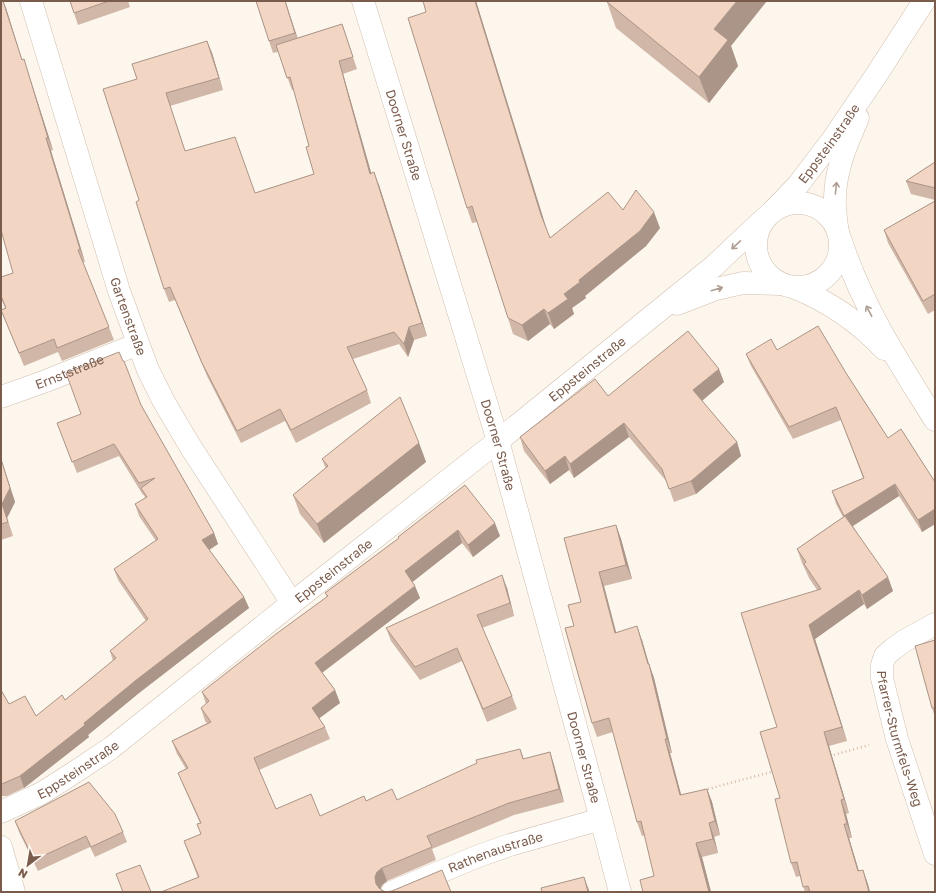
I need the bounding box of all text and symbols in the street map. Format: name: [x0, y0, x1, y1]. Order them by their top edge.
street label: Doorner Straße: [383, 87, 426, 182]
street label: Eppsteinstraße: [794, 100, 863, 186]
one-way arrow: [832, 182, 839, 195]
one-way arrow: [732, 240, 742, 249]
street label: Gartenstraße: [107, 275, 150, 358]
one-way arrow: [710, 285, 723, 292]
one-way arrow: [865, 305, 873, 317]
street label: Eppsteinstraße: [545, 333, 629, 405]
street label: Ernststraße: [33, 351, 106, 392]
street label: Doorner Straße: [478, 397, 519, 492]
street label: Eppsteinstraße: [291, 535, 375, 606]
street label: Pfarrer-Sturmfels-Weg: [874, 671, 927, 808]
street label: Doorner Straße: [564, 710, 604, 805]
street label: Eppsteinstraße: [35, 737, 122, 802]
street label: Rathenaustraße: [446, 828, 545, 876]
north arrow: [8, 845, 48, 885]
text: N: [16, 866, 30, 882]

